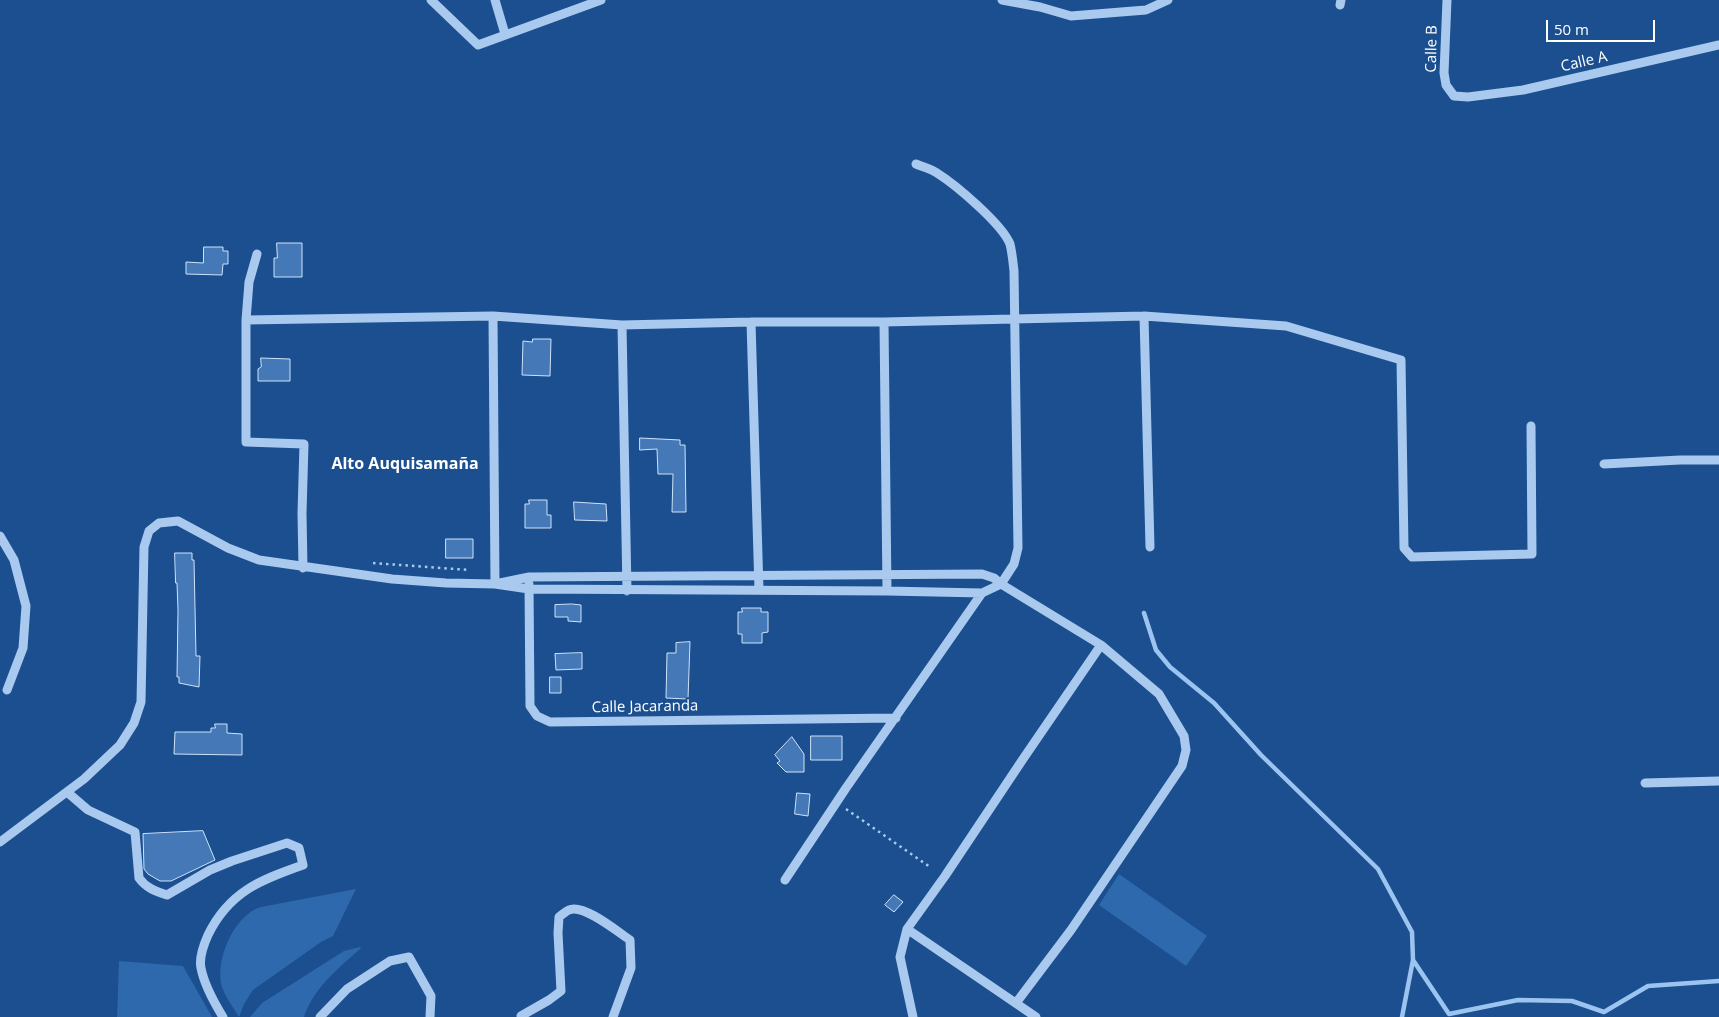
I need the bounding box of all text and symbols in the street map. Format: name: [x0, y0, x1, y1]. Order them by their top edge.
scale bar: [1549, 10, 1658, 42]
text: 50 m: [1554, 19, 1589, 39]
street label: Calle B: [1423, 25, 1441, 73]
street label: Calle A: [1559, 48, 1609, 76]
district label: Alto Auquisamaña: [331, 454, 479, 474]
street label: Calle Jacaranda: [591, 697, 699, 717]

